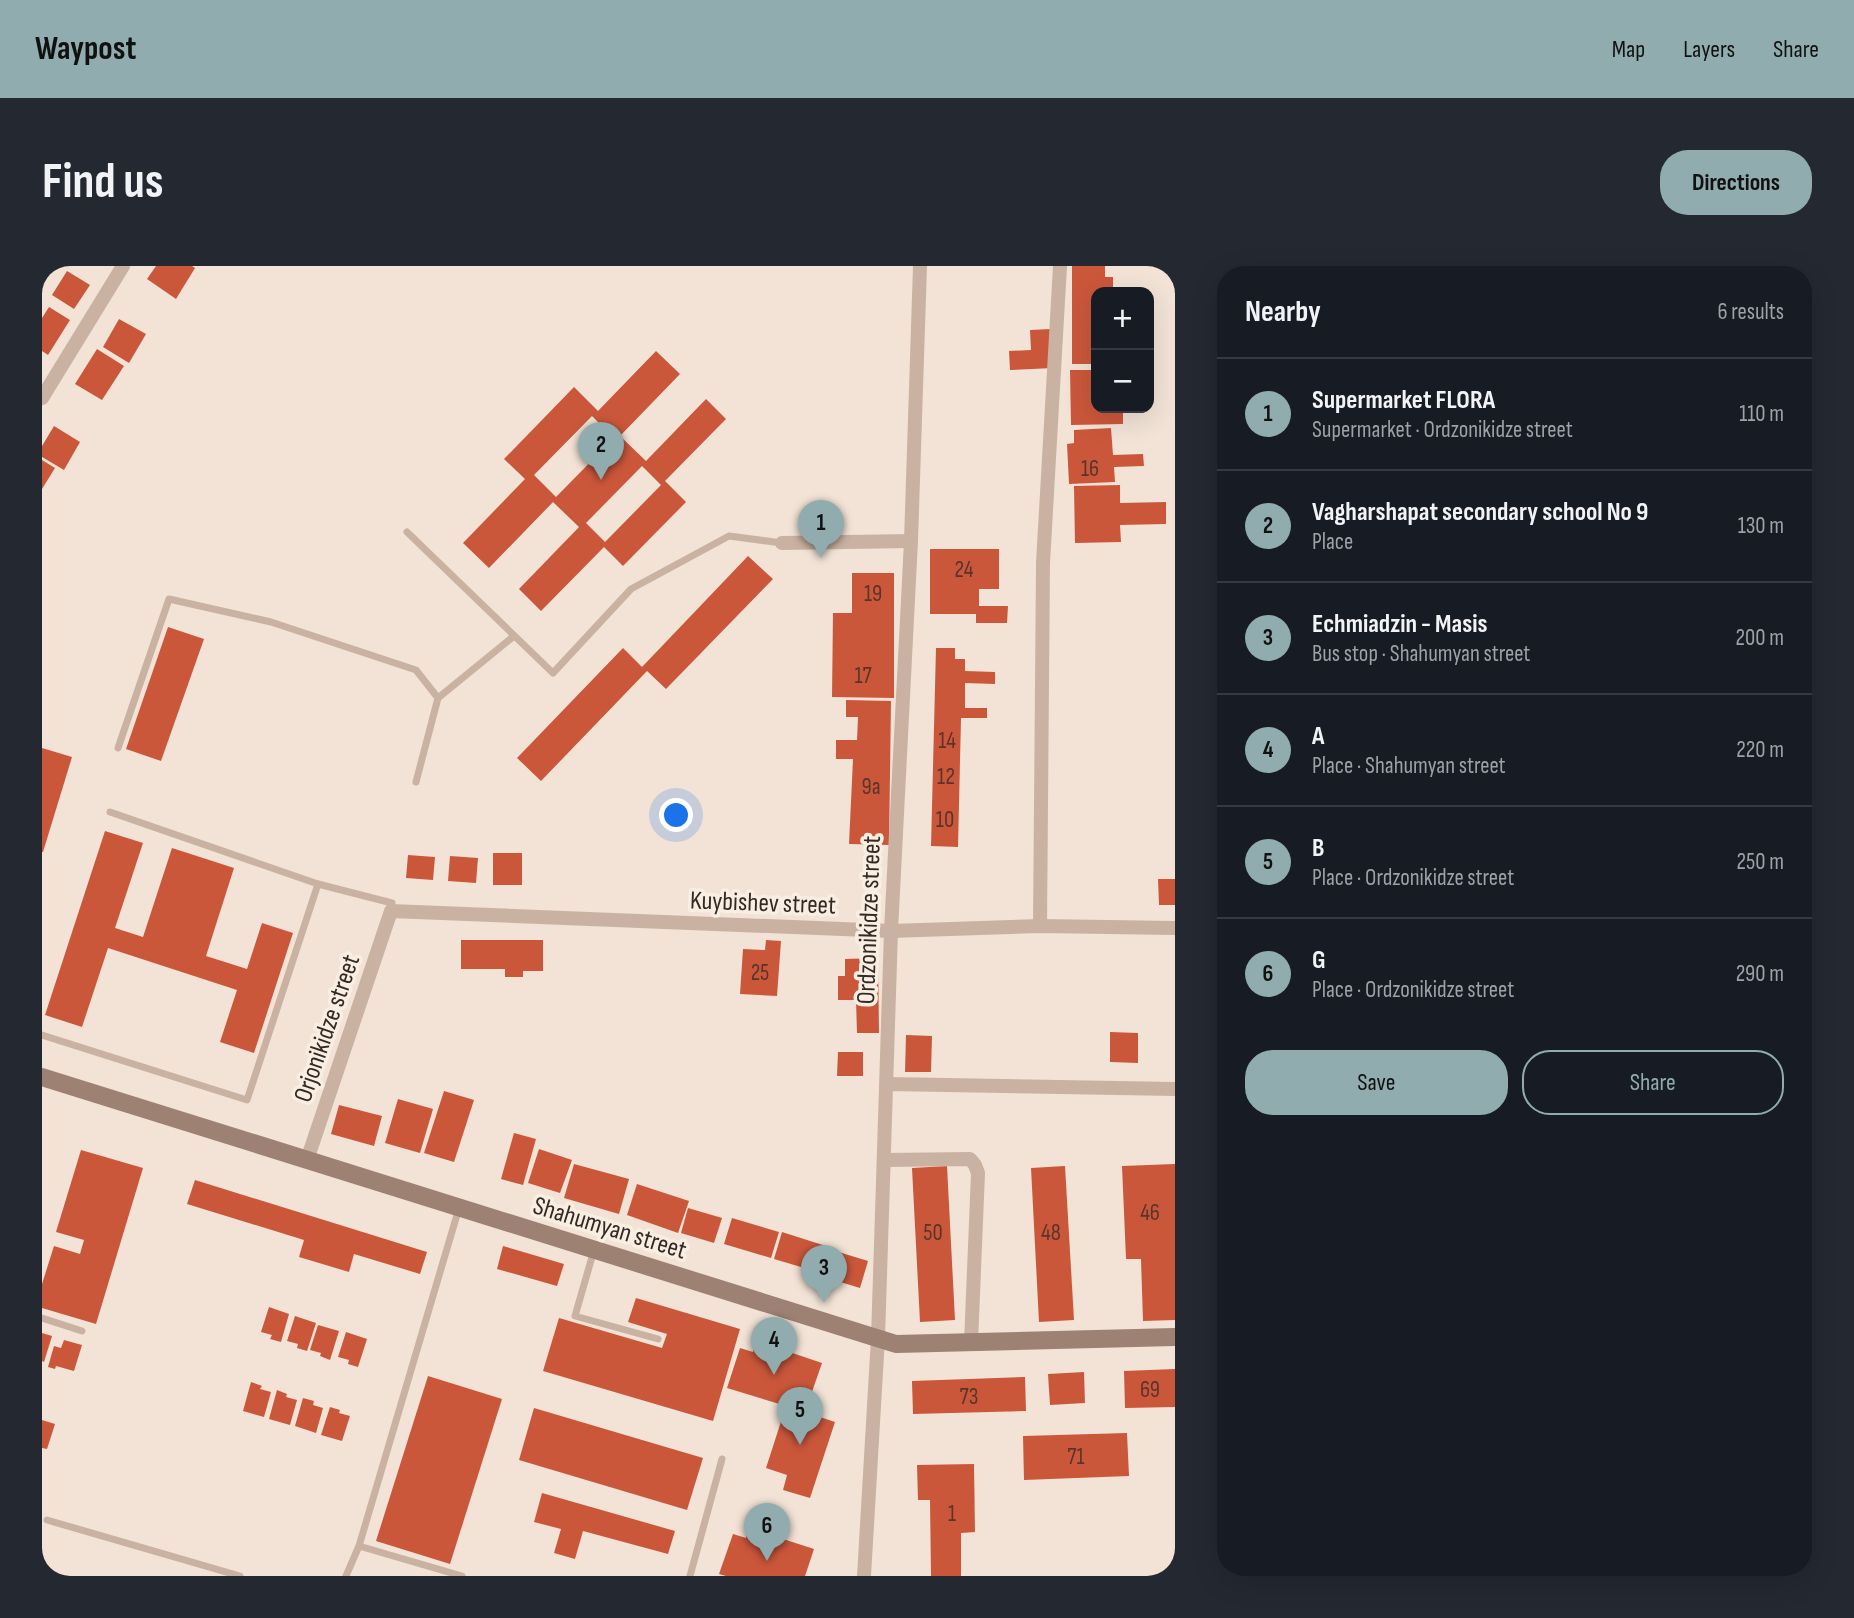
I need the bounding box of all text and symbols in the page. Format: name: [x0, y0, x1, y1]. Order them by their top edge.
text: Waypost: [35, 29, 136, 69]
text: Map: [1612, 35, 1645, 64]
text: Layers: [1683, 35, 1735, 64]
text: Share: [1773, 35, 1819, 64]
button: Directions: [1660, 150, 1812, 215]
text: Find us: [42, 153, 164, 212]
map controls: [1091, 287, 1154, 413]
button: +: [1091, 287, 1154, 350]
text: Nearby: [1245, 294, 1321, 330]
text: 6 results: [1718, 298, 1784, 326]
button: −: [1091, 350, 1154, 413]
text: Supermarket FLORA: [1312, 385, 1495, 416]
text: 1: [1263, 400, 1273, 428]
text: 110 m: [1739, 400, 1784, 428]
text: Supermarket · Ordzonikidze street: [1312, 416, 1573, 444]
pin: 2: [578, 422, 624, 480]
house number: 16: [1081, 455, 1099, 483]
text: Vagharshapat secondary school No 9: [1312, 497, 1648, 528]
pin: 1: [798, 500, 844, 558]
text: 2: [1263, 512, 1273, 540]
text: 130 m: [1738, 512, 1784, 540]
text: Place: [1312, 528, 1353, 556]
house number: 24: [955, 556, 974, 584]
house number: 19: [864, 580, 882, 608]
text: Echmiadzin - Masis: [1312, 609, 1487, 640]
text: 3: [1263, 624, 1273, 652]
text: 200 m: [1736, 624, 1784, 652]
text: Bus stop · Shahumyan street: [1312, 640, 1530, 668]
house number: 17: [854, 662, 872, 690]
text: A: [1312, 721, 1324, 752]
house number: 14: [938, 727, 956, 755]
text: 4: [1263, 736, 1273, 764]
text: 220 m: [1736, 736, 1784, 764]
text: Place · Shahumyan street: [1312, 752, 1506, 780]
house number: 12: [937, 763, 955, 791]
house number: 9a: [861, 773, 881, 801]
your location: [659, 798, 693, 832]
house number: 10: [936, 806, 954, 834]
text: B: [1312, 833, 1324, 864]
street label: Ordzonikidze street: [851, 835, 888, 1005]
text: 5: [1263, 848, 1273, 876]
text: 250 m: [1737, 848, 1784, 876]
text: Place · Ordzonikidze street: [1312, 864, 1514, 892]
street label: Kuybishev street: [689, 885, 836, 922]
text: G: [1312, 945, 1326, 976]
street label: Orjonikidze street: [288, 951, 367, 1106]
house number: 25: [751, 959, 769, 987]
text: 6: [1263, 960, 1273, 988]
text: 290 m: [1736, 960, 1784, 988]
text: Place · Ordzonikidze street: [1312, 976, 1514, 1004]
button: Save: [1245, 1050, 1508, 1115]
button: Share: [1522, 1050, 1784, 1115]
street label: Shahumyan street: [529, 1190, 690, 1266]
house number: 46: [1140, 1199, 1160, 1227]
house number: 50: [923, 1219, 943, 1247]
house number: 48: [1041, 1219, 1061, 1247]
pin: 3: [801, 1245, 847, 1303]
pin: 4: [751, 1317, 797, 1375]
house number: 69: [1140, 1376, 1160, 1404]
house number: 73: [960, 1383, 978, 1411]
pin: 5: [777, 1387, 823, 1445]
house number: 71: [1067, 1443, 1085, 1471]
house number: 1: [948, 1500, 956, 1528]
pin: 6: [744, 1503, 790, 1561]

